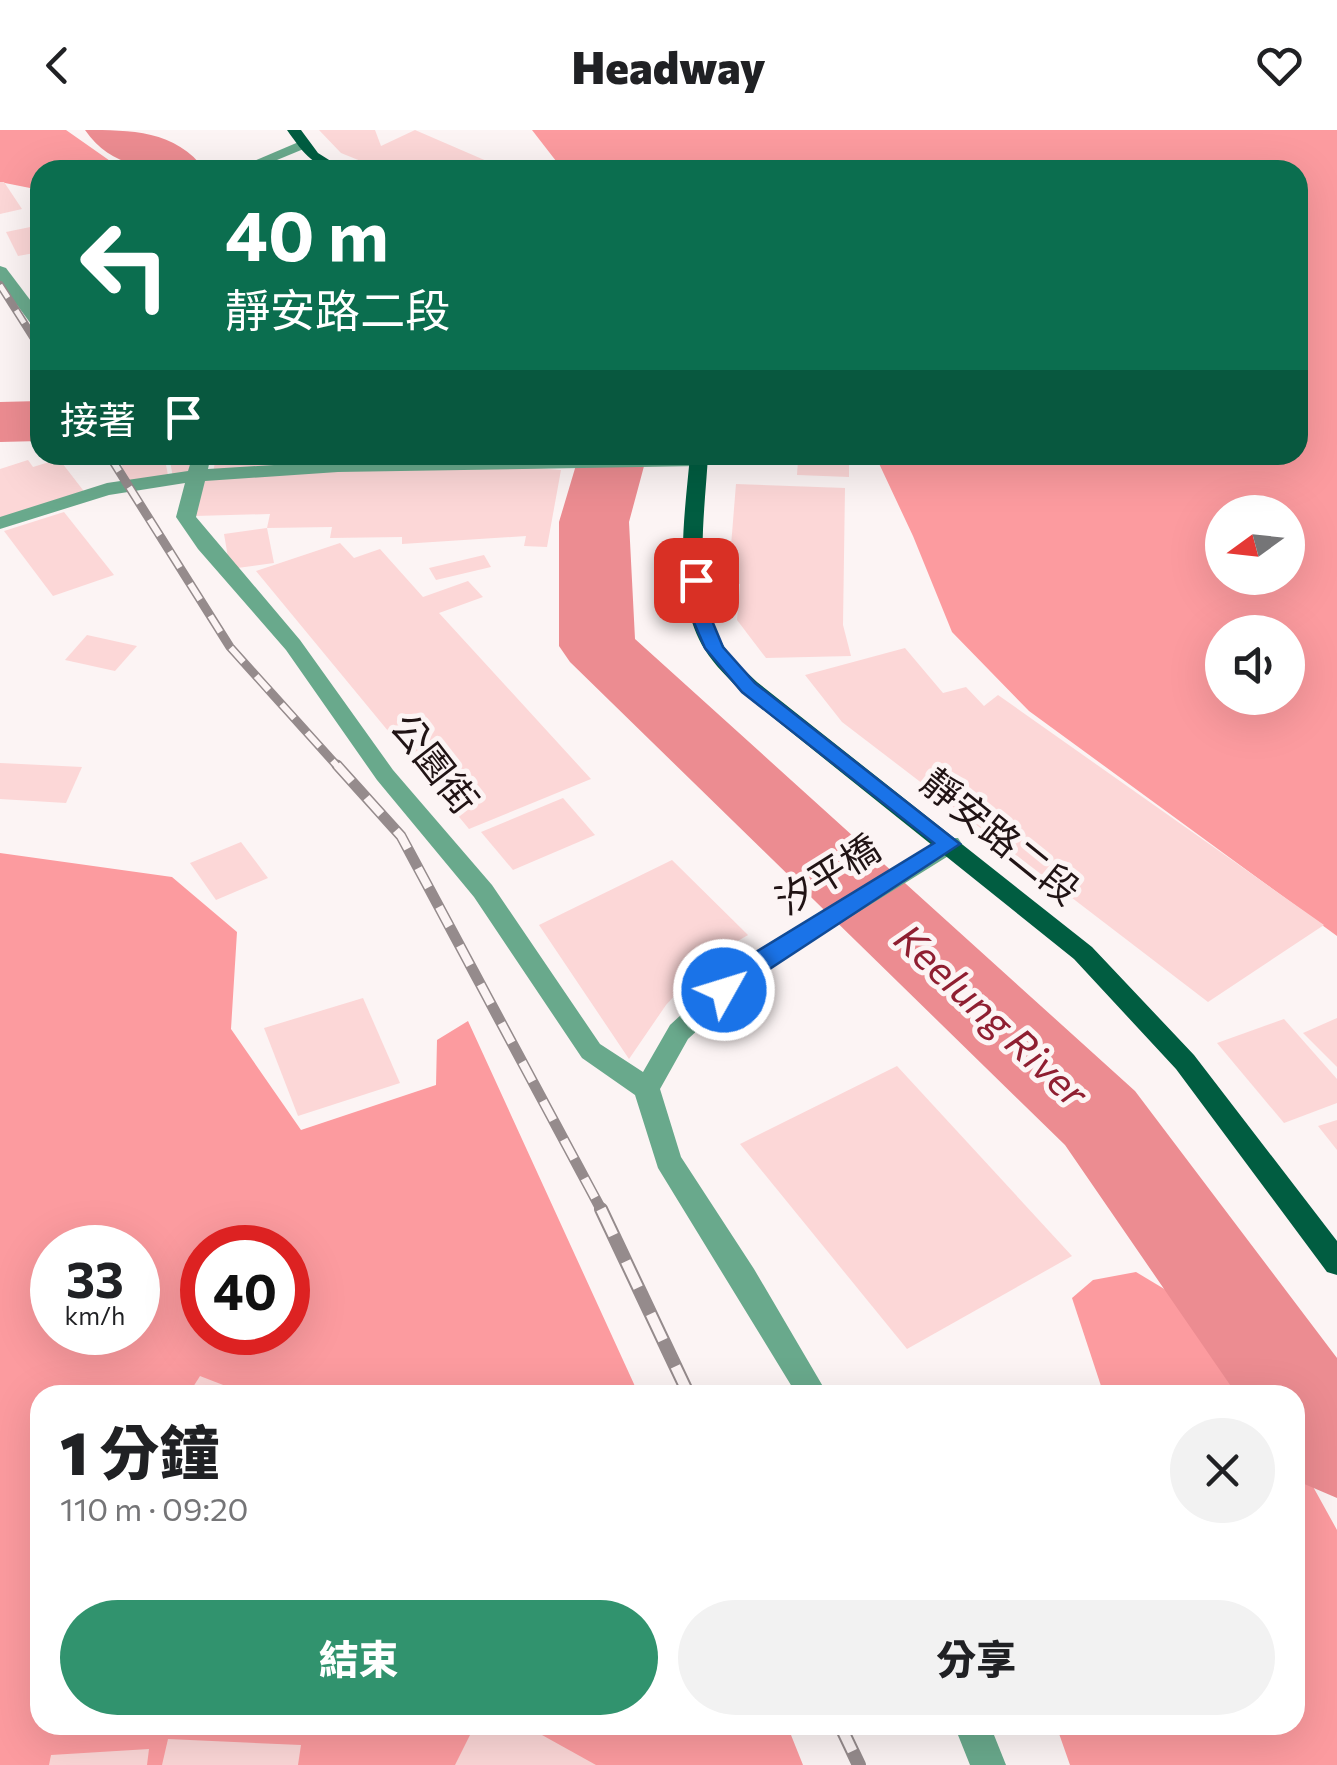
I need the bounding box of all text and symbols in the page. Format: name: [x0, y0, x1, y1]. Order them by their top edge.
icon: back: [30, 38, 85, 93]
text: Headway: [572, 38, 765, 93]
icon: heart: [1252, 38, 1307, 93]
text: 40 m: [225, 190, 389, 275]
icon: left: [60, 200, 190, 330]
text: 靜安路二段: [225, 281, 450, 336]
icon: arrive: [156, 390, 211, 445]
text: 接著: [60, 395, 136, 442]
north arrow: [1205, 495, 1305, 595]
map controls: [1205, 495, 1305, 715]
pin: [654, 538, 739, 623]
icon: arrive: [669, 553, 724, 608]
button: sound: [1205, 615, 1305, 715]
street label: 公園街: [382, 703, 490, 822]
street label: 靜安路二段: [913, 757, 1090, 913]
street label: 汐平橋: [766, 823, 887, 923]
water label: Keelung River: [886, 912, 1101, 1117]
position arrow: [672, 938, 776, 1042]
speed limit sign: 40: [180, 1225, 310, 1355]
text: 33: [66, 1247, 124, 1308]
text: km/h: [65, 1300, 125, 1330]
text: 1 分鐘: [60, 1414, 219, 1487]
button: close: [1170, 1418, 1275, 1523]
text: 110 m · 09:20: [60, 1488, 249, 1528]
button: 結束: [60, 1600, 658, 1715]
button: 分享: [678, 1600, 1275, 1715]

